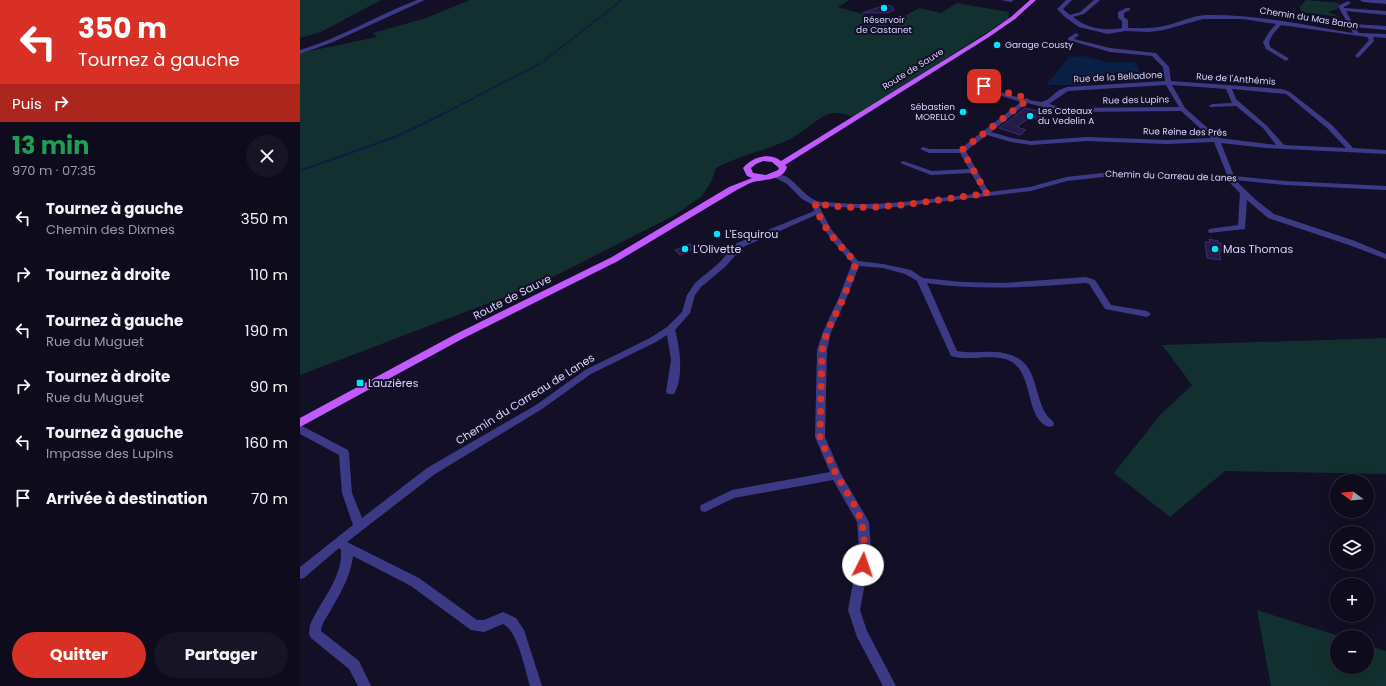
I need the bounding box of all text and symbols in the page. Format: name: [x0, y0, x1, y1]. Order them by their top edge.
marker: Réservoir de Castanet: [879, 3, 889, 13]
street label: Chemin du Mas Baron: [1259, 4, 1359, 32]
text: 350 m: [78, 9, 167, 48]
place label: Réservoir de Castanet: [856, 14, 912, 36]
icon: left: [12, 16, 64, 68]
place label: Garage Cousty: [1005, 39, 1073, 51]
marker: Garage Cousty: [992, 40, 1002, 50]
street label: Route de Sauve: [880, 45, 946, 93]
text: Tournez à gauche: [78, 47, 240, 72]
pin: [967, 69, 1001, 103]
street label: Rue de la Belladone: [1073, 69, 1163, 85]
street label: Rue de l'Anthémis: [1196, 70, 1276, 88]
icon: arrive: [973, 75, 995, 97]
icon: right: [50, 92, 72, 114]
text: Puis: [12, 93, 42, 114]
street label: Rue des Lupins: [1103, 93, 1170, 107]
place label: Sébastien MORELLO: [910, 101, 955, 123]
place label: Les Coteaux du Vedelin A: [1038, 105, 1094, 127]
marker: Sébastien MORELLO: [958, 107, 968, 117]
marker: Les Coteaux du Vedelin A: [1025, 111, 1035, 121]
street label: Rue Reine des Prés: [1143, 125, 1227, 139]
text: 13 min: [12, 129, 89, 162]
button: close: [246, 135, 288, 177]
text: 970 m · 07:35: [12, 161, 96, 180]
street label: Chemin du Carreau de Lanes: [1105, 168, 1237, 184]
text: Tournez à gauche: [46, 198, 183, 219]
icon: left: [12, 207, 34, 229]
text: 350 m: [241, 208, 288, 229]
text: Chemin des Dixmes: [46, 220, 175, 239]
place label: L'Esquirou: [725, 226, 778, 242]
marker: L'Esquirou: [712, 229, 722, 239]
place label: L'Olivette: [693, 241, 742, 257]
place label: Mas Thomas: [1223, 241, 1293, 257]
marker: L'Olivette: [680, 244, 690, 254]
marker: Mas Thomas: [1210, 244, 1220, 254]
icon: right: [12, 263, 34, 285]
text: Tournez à droite: [46, 264, 170, 285]
text: 110 m: [250, 264, 288, 285]
street label: Route de Sauve: [470, 270, 554, 324]
text: Tournez à gauche: [46, 310, 183, 331]
icon: left: [12, 319, 34, 341]
text: 190 m: [245, 320, 288, 341]
text: Rue du Muguet: [46, 332, 144, 351]
street label: Chemin du Carreau de Lanes: [452, 349, 598, 448]
text: Tournez à droite: [46, 366, 170, 387]
icon: right: [12, 375, 34, 397]
place label: Lauzières: [368, 375, 419, 391]
text: 90 m: [250, 376, 288, 397]
marker: Lauzières: [355, 378, 365, 388]
text: Rue du Muguet: [46, 388, 144, 407]
text: Tournez à gauche: [46, 422, 183, 443]
icon: left: [12, 431, 34, 453]
text: 160 m: [245, 432, 288, 453]
text: Impasse des Lupins: [46, 444, 173, 463]
north arrow: [1330, 474, 1374, 518]
map controls: [1330, 474, 1374, 674]
icon: arrive: [12, 487, 34, 509]
text: Arrivée à destination: [46, 488, 208, 509]
text: 70 m: [251, 488, 288, 509]
button: layers: [1330, 526, 1374, 570]
position arrow: [842, 544, 884, 586]
button: +: [1330, 578, 1374, 622]
button: −: [1330, 630, 1374, 674]
button: Quitter: [12, 632, 146, 678]
button: Partager: [154, 632, 288, 678]

